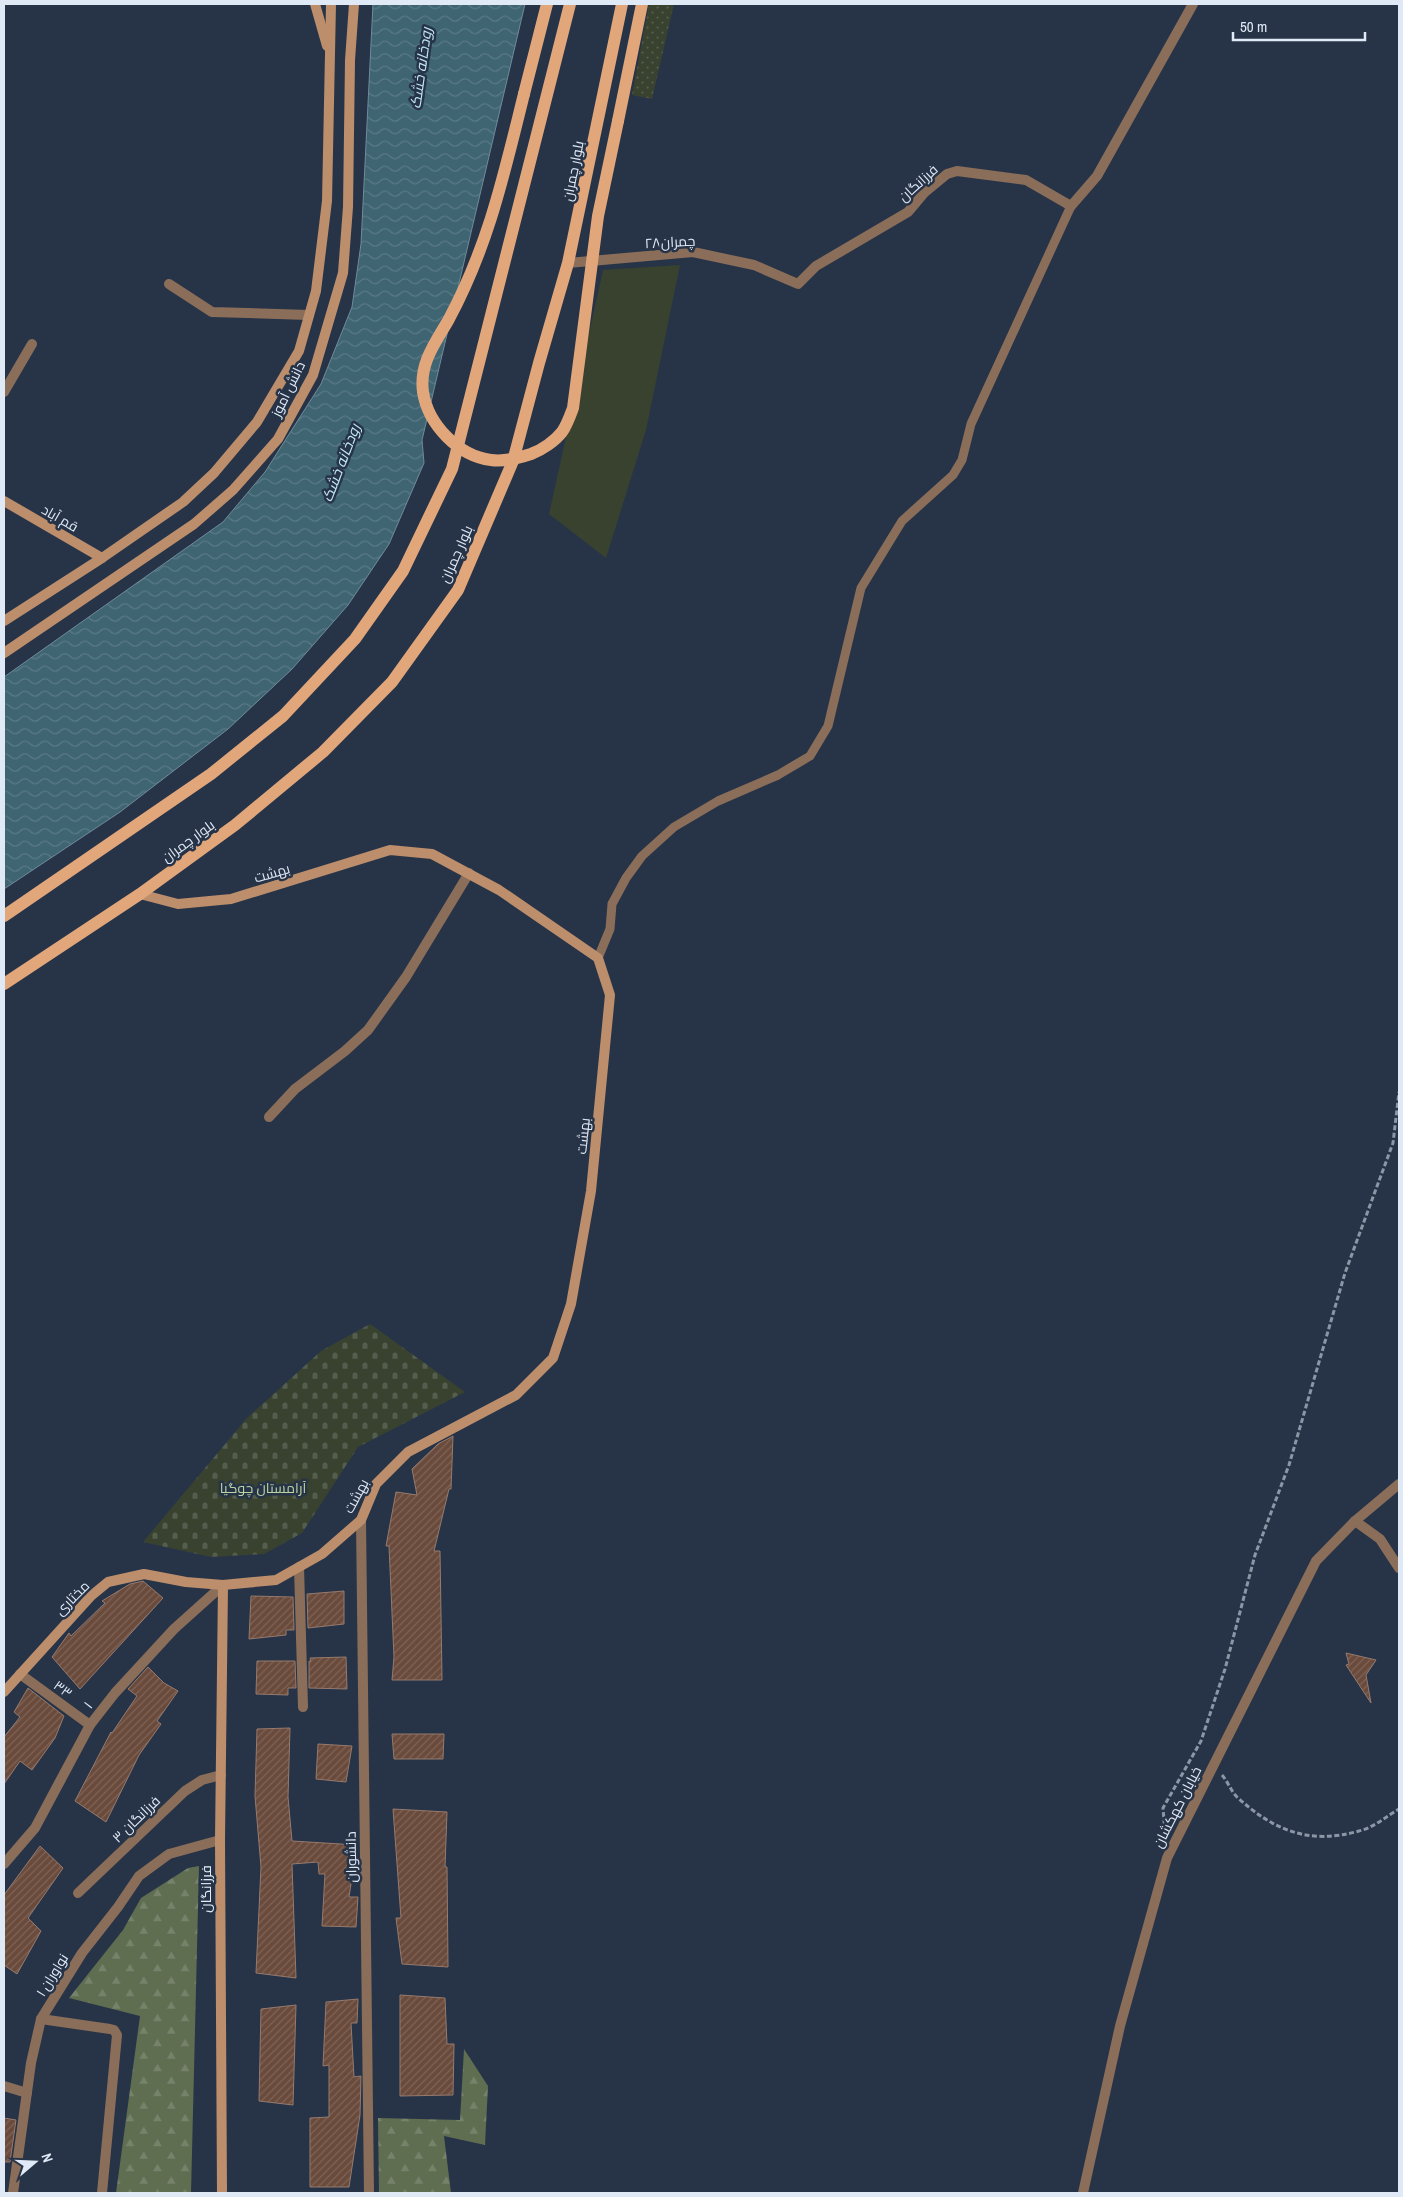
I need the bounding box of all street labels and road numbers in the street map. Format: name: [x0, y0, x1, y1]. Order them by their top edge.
street label: بلوار چمران: [558, 139, 589, 203]
street label: فرزانگان: [894, 161, 942, 205]
street label: چمران۲۸: [644, 232, 696, 253]
street label: دانش آموز: [266, 358, 309, 421]
street label: قم آباد: [38, 500, 82, 536]
street label: بلوار چمران: [435, 522, 478, 586]
street label: بلوار چمران: [158, 816, 219, 867]
street label: بهشت: [252, 859, 292, 887]
street label: بهشت: [572, 1117, 594, 1155]
street label: بهشت: [339, 1476, 373, 1516]
street label: مختاری: [51, 1577, 93, 1619]
street label: ۳۳: [50, 1676, 76, 1702]
street label: ۱: [80, 1698, 96, 1712]
street label: خیابان کهکشان: [1149, 1763, 1205, 1851]
street label: فرزانگان ۳: [108, 1792, 164, 1846]
street label: دانشوران: [342, 1831, 360, 1883]
street label: فرزانگان: [197, 1865, 215, 1913]
street label: نواوران ۱: [32, 1950, 72, 2000]

